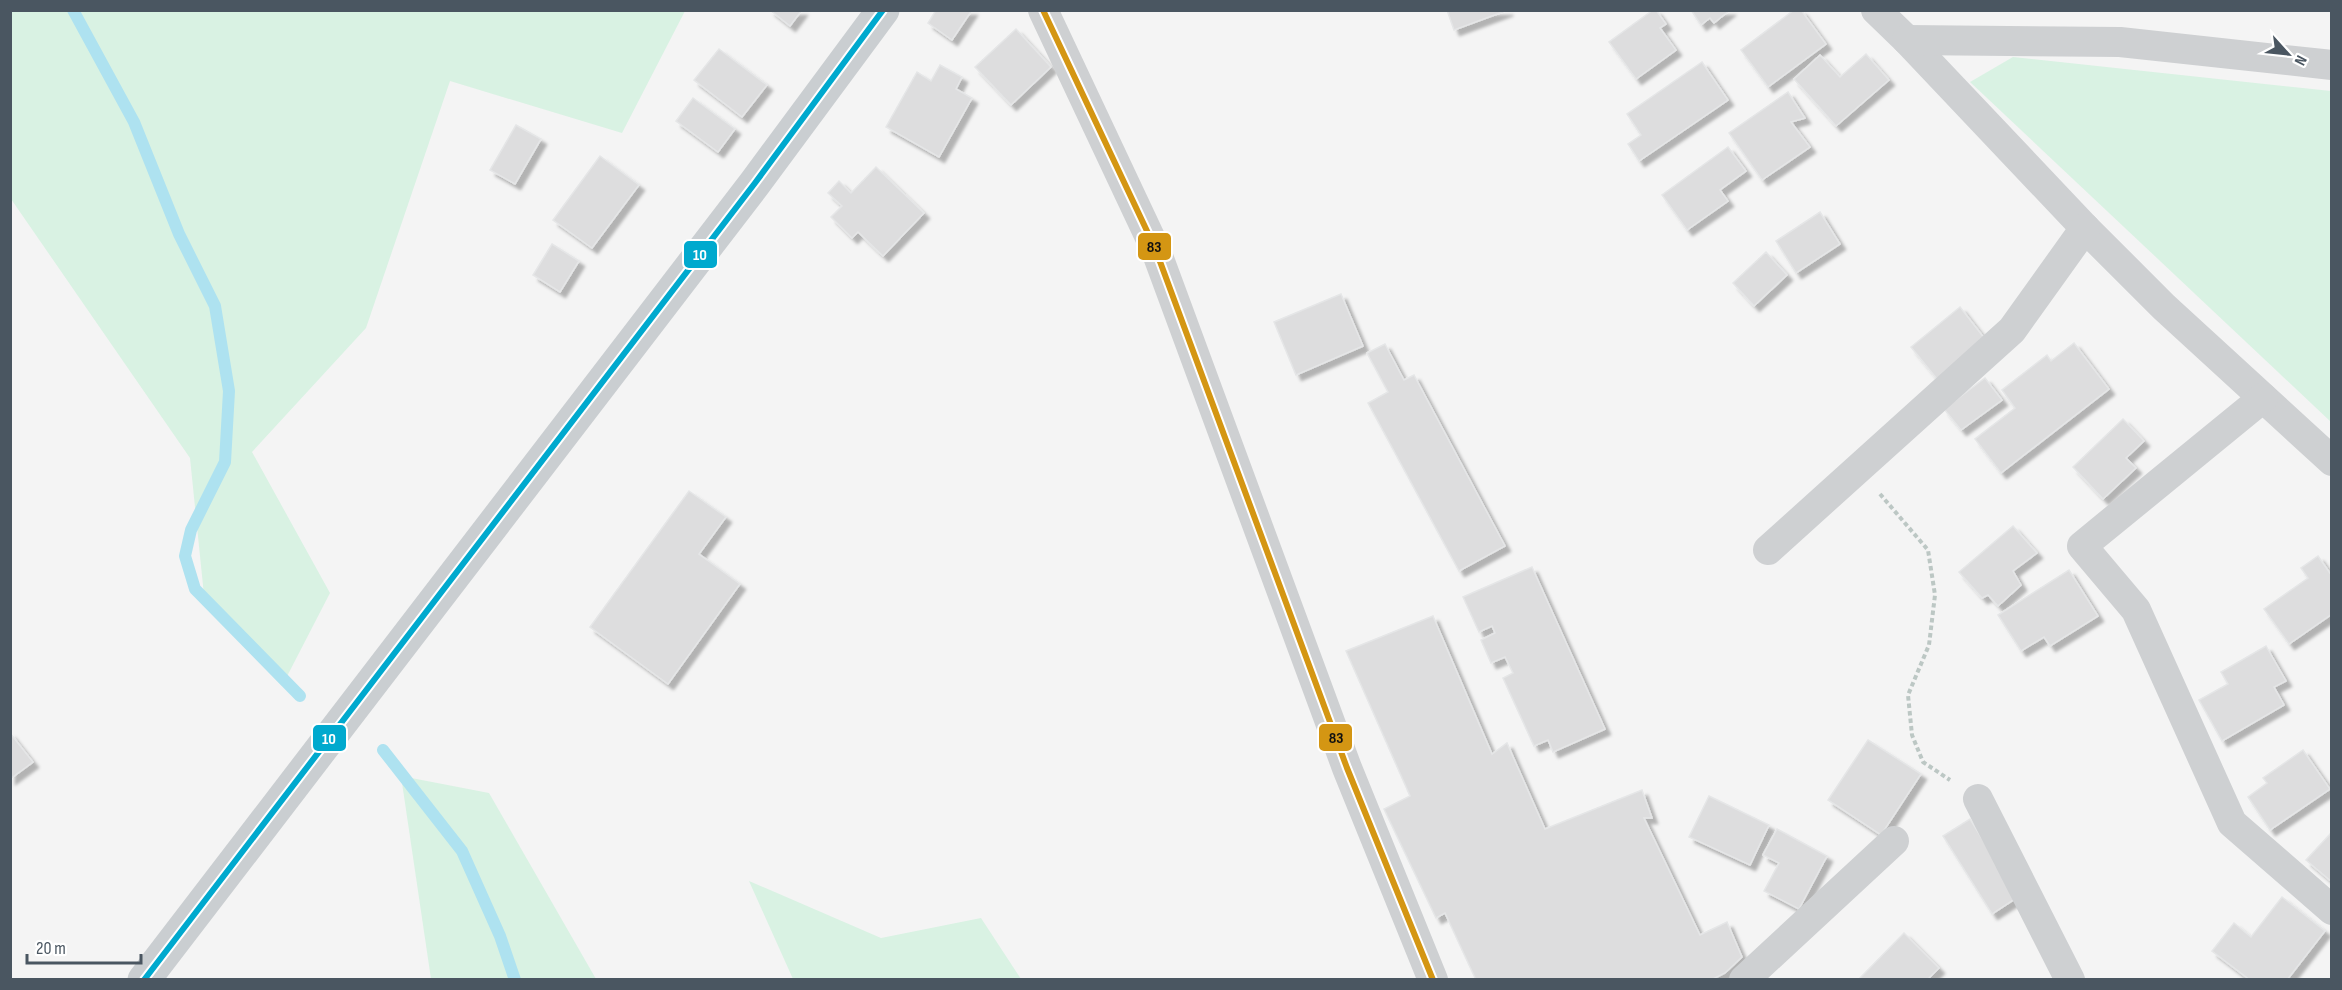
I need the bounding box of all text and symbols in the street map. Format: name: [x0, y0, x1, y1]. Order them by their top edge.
north arrow: [2258, 24, 2318, 84]
text: N: [2290, 52, 2310, 68]
line badge: 83: [1137, 232, 1172, 261]
text: 83: [1147, 238, 1161, 257]
line badge: 10: [683, 240, 718, 269]
text: 10: [693, 246, 707, 265]
line badge: 83: [1318, 723, 1353, 752]
line badge: 10: [312, 724, 347, 752]
text: 83: [1329, 729, 1343, 748]
text: 10: [322, 730, 336, 749]
scale bar: [27, 927, 141, 965]
text: 20 m: [36, 938, 66, 959]

